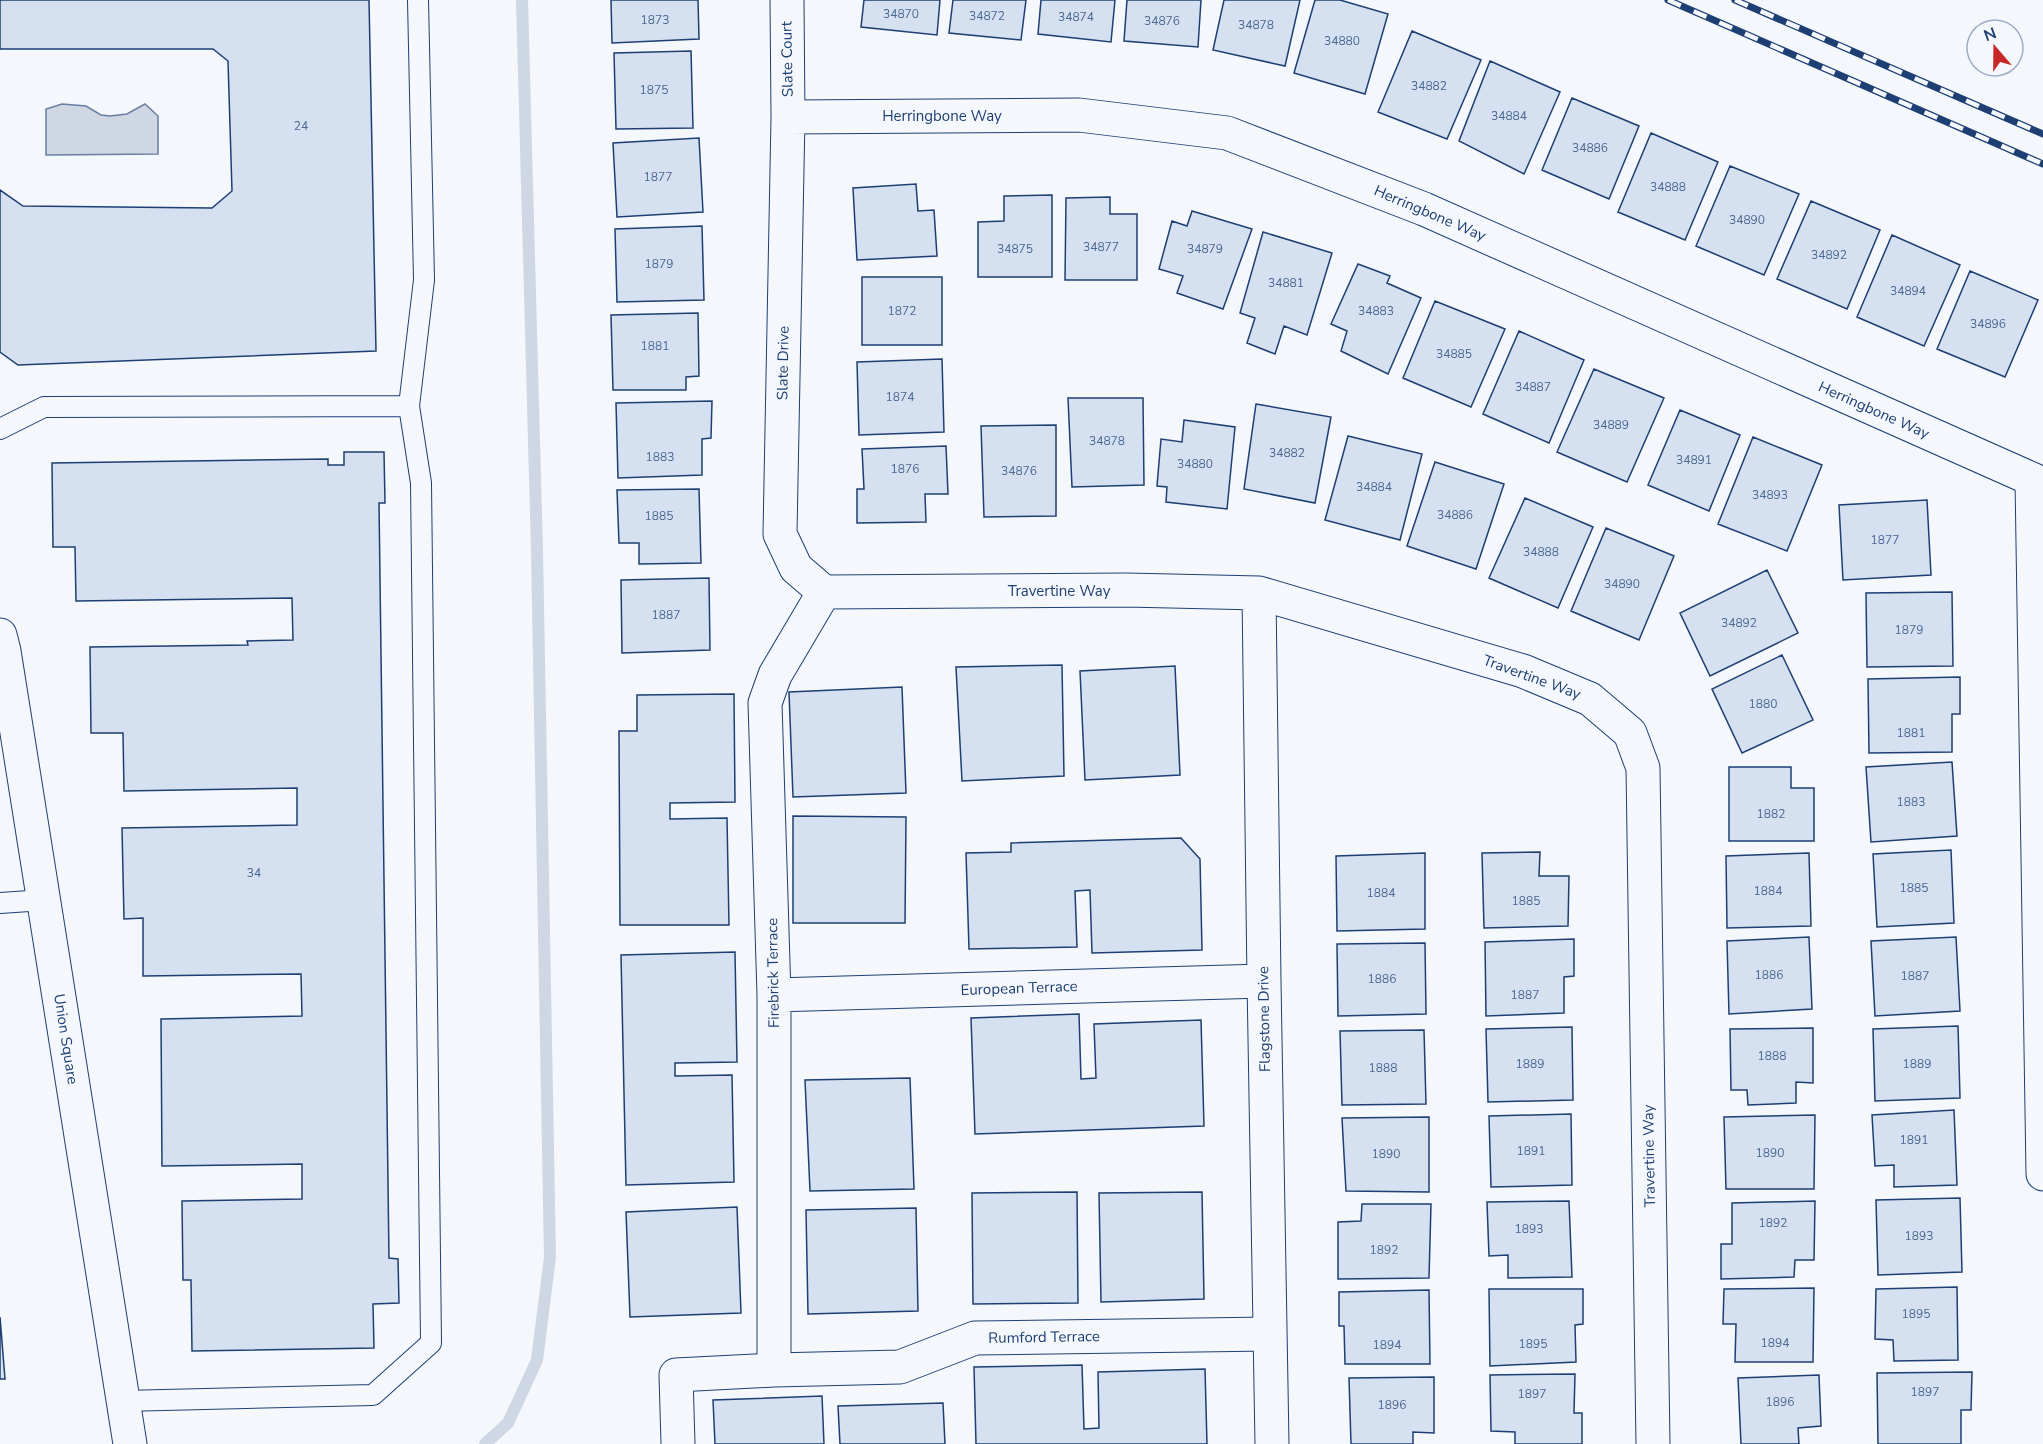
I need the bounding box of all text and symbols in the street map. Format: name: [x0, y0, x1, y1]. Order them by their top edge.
house number: 34870: [883, 6, 919, 22]
house number: 34872: [969, 8, 1005, 24]
house number: 34874: [1058, 9, 1094, 25]
house number: 1873: [641, 12, 669, 28]
house number: 34876: [1144, 13, 1180, 29]
house number: 34878: [1238, 17, 1274, 33]
north arrow: [1965, 18, 2025, 78]
street label: Slate Court: [776, 20, 798, 97]
text: N: [1981, 22, 2000, 47]
house number: 34880: [1324, 33, 1360, 49]
house number: 34882: [1411, 78, 1447, 94]
house number: 1875: [640, 82, 668, 98]
street label: Herringbone Way: [882, 106, 1002, 126]
house number: 34884: [1491, 108, 1527, 124]
house number: 24: [294, 118, 308, 134]
house number: 34886: [1572, 140, 1608, 156]
house number: 1877: [644, 169, 672, 185]
house number: 34888: [1650, 179, 1686, 195]
street label: Herringbone Way: [1371, 180, 1489, 246]
house number: 34890: [1729, 212, 1765, 228]
house number: 34877: [1083, 239, 1119, 255]
house number: 34875: [997, 241, 1033, 257]
house number: 34879: [1187, 241, 1223, 257]
house number: 34892: [1811, 247, 1847, 263]
house number: 1879: [645, 256, 673, 272]
house number: 34881: [1268, 275, 1304, 291]
house number: 34894: [1890, 283, 1926, 299]
house number: 1872: [888, 303, 916, 319]
house number: 34883: [1358, 303, 1394, 319]
house number: 34896: [1970, 316, 2006, 332]
street label: Slate Drive: [772, 326, 794, 400]
house number: 1881: [641, 338, 669, 354]
house number: 34885: [1436, 346, 1472, 362]
street label: Herringbone Way: [1815, 377, 1933, 444]
house number: 34887: [1515, 379, 1551, 395]
house number: 1874: [886, 389, 914, 405]
house number: 34889: [1593, 417, 1629, 433]
house number: 34878: [1089, 433, 1125, 449]
house number: 34882: [1269, 445, 1305, 461]
house number: 1883: [646, 449, 674, 465]
house number: 34891: [1676, 452, 1712, 468]
house number: 34880: [1177, 456, 1213, 472]
house number: 1876: [891, 461, 919, 477]
house number: 34876: [1001, 463, 1037, 479]
house number: 34884: [1356, 479, 1392, 495]
house number: 34893: [1752, 487, 1788, 503]
house number: 34886: [1437, 507, 1473, 523]
house number: 1885: [645, 508, 673, 524]
house number: 1877: [1871, 532, 1899, 548]
house number: 34888: [1523, 544, 1559, 560]
house number: 34890: [1604, 576, 1640, 592]
street label: Travertine Way: [1008, 581, 1111, 601]
house number: 1887: [652, 607, 680, 623]
house number: 34892: [1721, 615, 1757, 631]
house number: 1879: [1895, 622, 1923, 638]
street label: Travertine Way: [1480, 650, 1584, 704]
house number: 1880: [1749, 696, 1777, 712]
house number: 1881: [1897, 725, 1925, 741]
house number: 1883: [1897, 794, 1925, 810]
house number: 1882: [1757, 806, 1785, 822]
house number: 34: [247, 865, 261, 881]
house number: 1885: [1900, 880, 1928, 896]
house number: 1884: [1754, 883, 1782, 899]
house number: 1884: [1367, 885, 1395, 901]
house number: 1885: [1512, 893, 1540, 909]
street label: Firebrick Terrace: [762, 918, 784, 1028]
street label: Flagstone Drive: [1253, 966, 1275, 1072]
house number: 1886: [1755, 967, 1783, 983]
house number: 1887: [1901, 968, 1929, 984]
house number: 1886: [1368, 971, 1396, 987]
street label: European Terrace: [960, 976, 1078, 1000]
house number: 1887: [1511, 987, 1539, 1003]
street label: Union Square: [49, 992, 83, 1086]
house number: 1888: [1758, 1048, 1786, 1064]
house number: 1889: [1516, 1056, 1544, 1072]
house number: 1889: [1903, 1056, 1931, 1072]
house number: 1888: [1369, 1060, 1397, 1076]
street label: Travertine Way: [1638, 1104, 1660, 1208]
house number: 1891: [1900, 1132, 1928, 1148]
house number: 1891: [1517, 1143, 1545, 1159]
house number: 1890: [1756, 1145, 1784, 1161]
house number: 1890: [1372, 1146, 1400, 1162]
house number: 1892: [1759, 1215, 1787, 1231]
house number: 1893: [1515, 1221, 1543, 1237]
house number: 1893: [1905, 1228, 1933, 1244]
house number: 1892: [1370, 1242, 1398, 1258]
house number: 1895: [1902, 1306, 1930, 1322]
street label: Rumford Terrace: [988, 1326, 1100, 1348]
house number: 1894: [1761, 1335, 1789, 1351]
house number: 1895: [1519, 1336, 1547, 1352]
house number: 1894: [1373, 1337, 1401, 1353]
house number: 1897: [1911, 1384, 1939, 1400]
house number: 1897: [1518, 1386, 1546, 1402]
house number: 1896: [1766, 1394, 1794, 1410]
house number: 1896: [1378, 1397, 1406, 1413]

